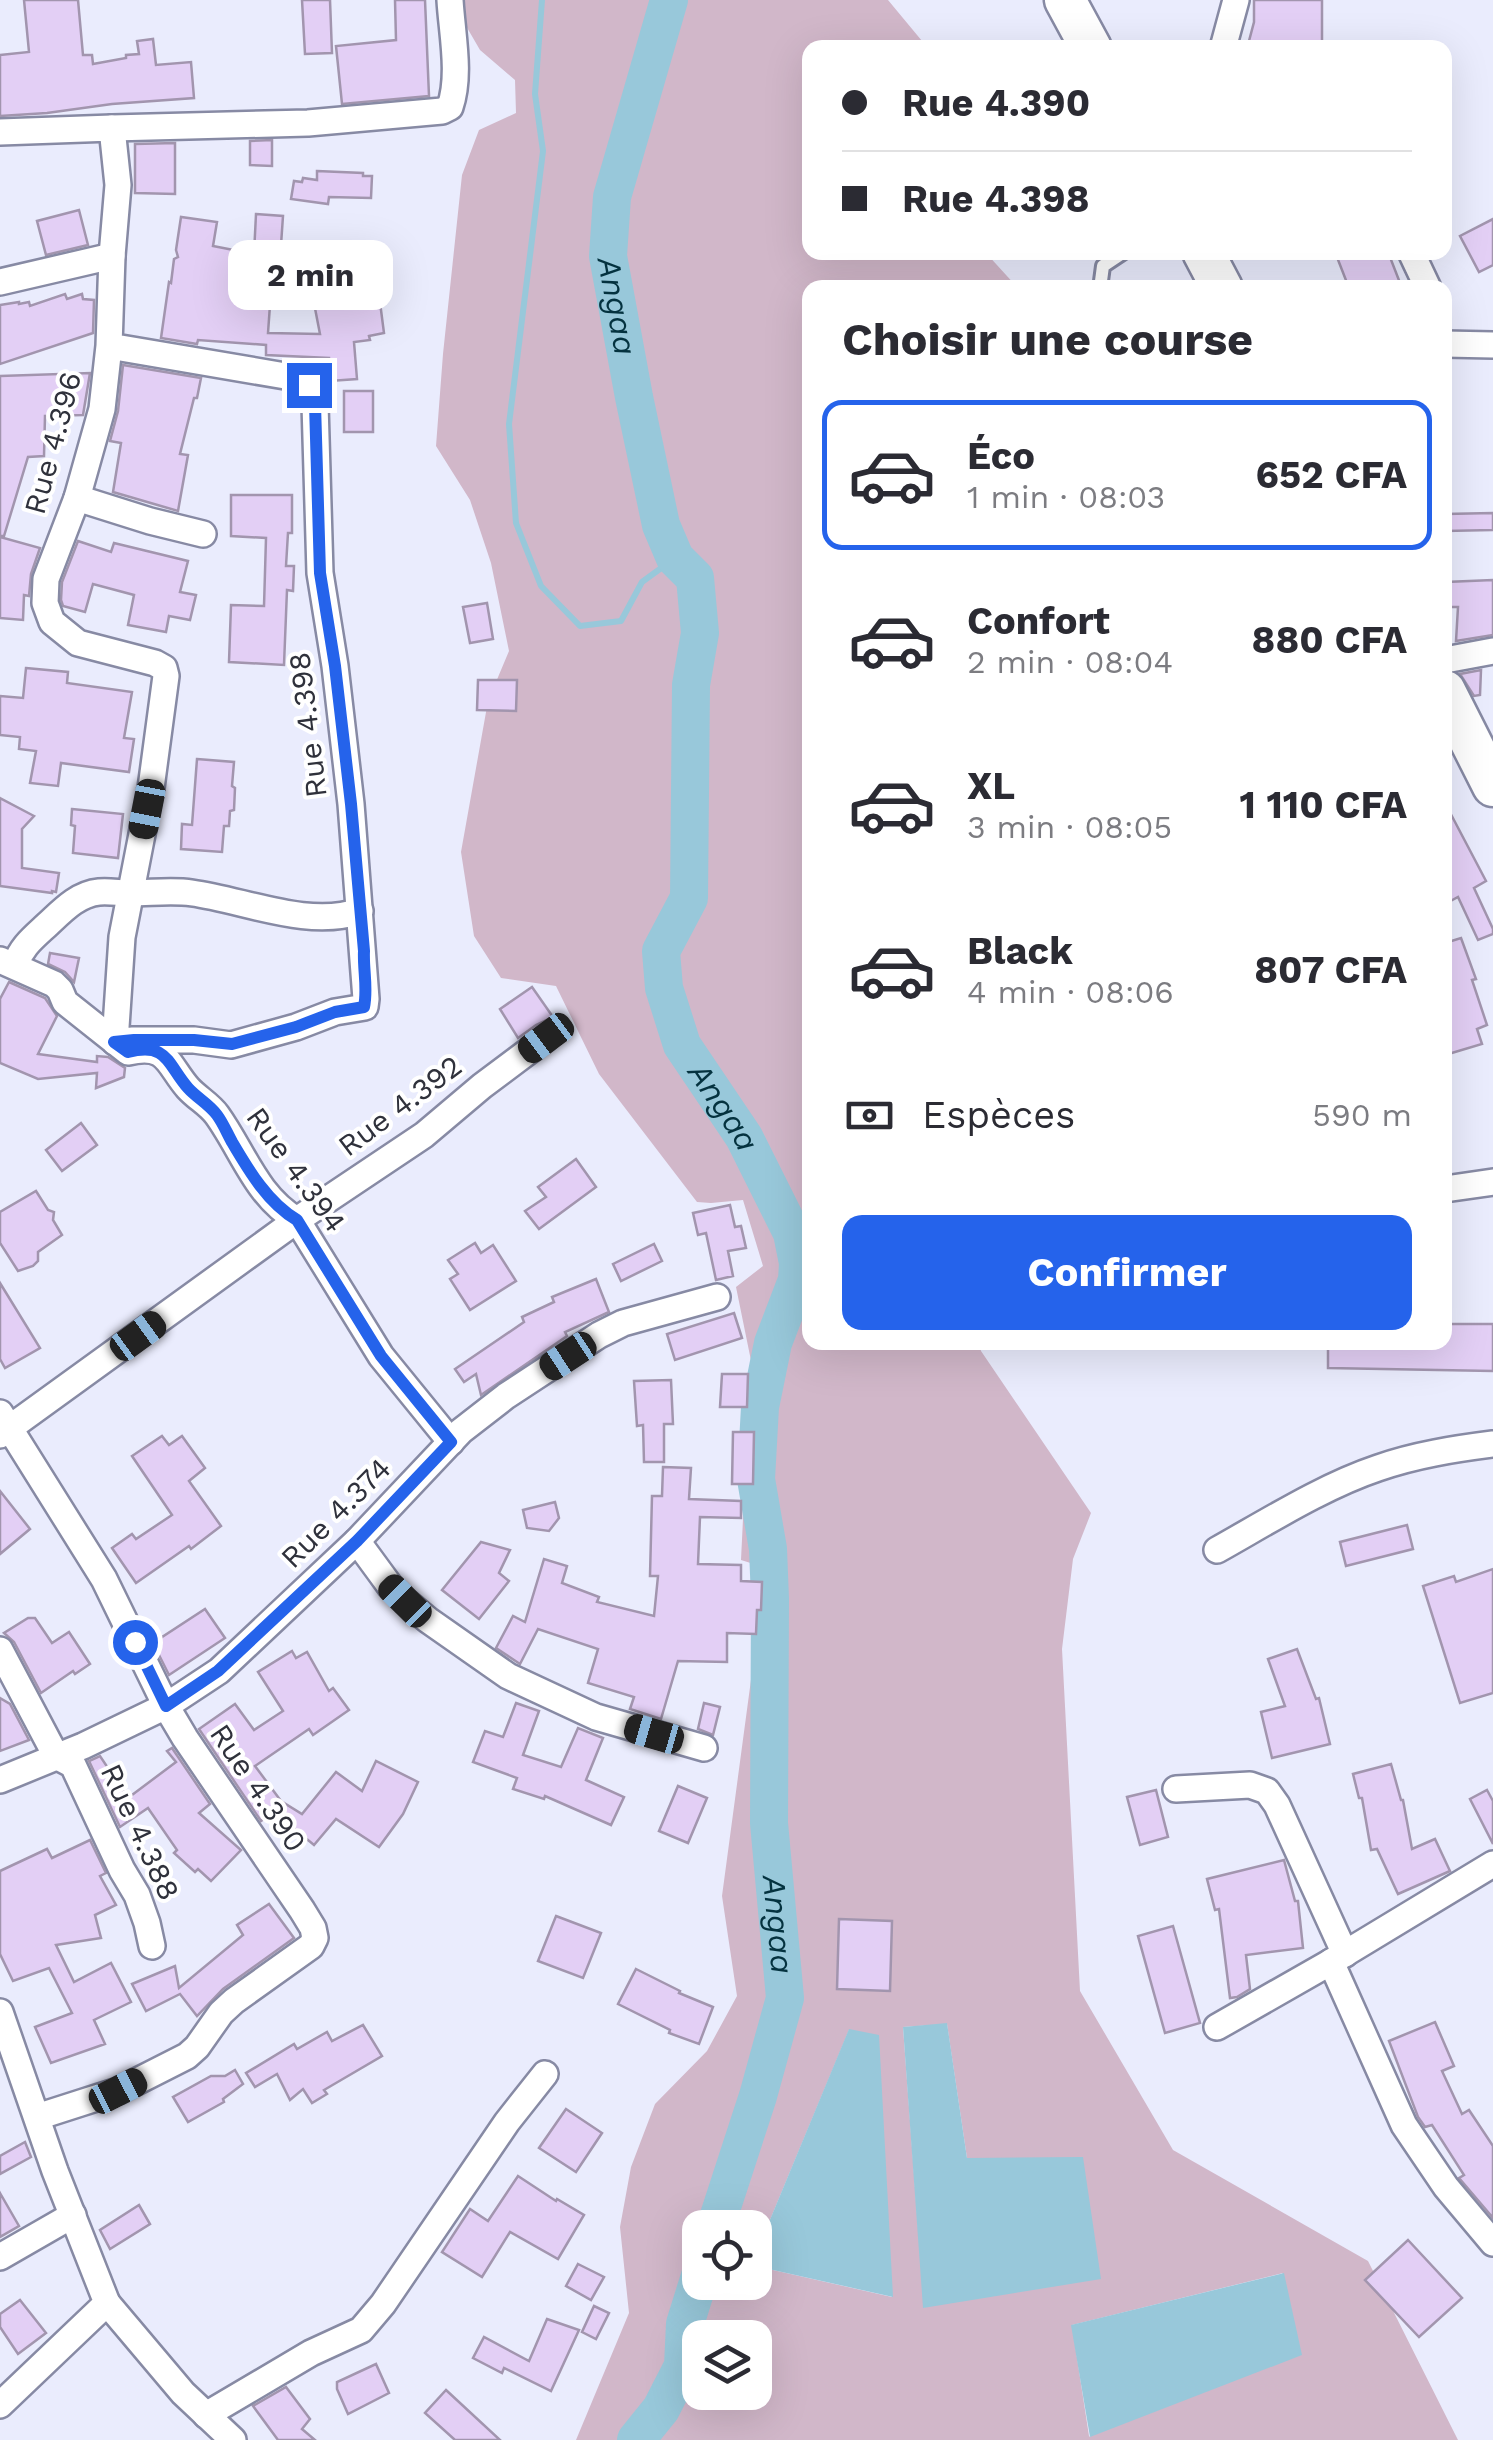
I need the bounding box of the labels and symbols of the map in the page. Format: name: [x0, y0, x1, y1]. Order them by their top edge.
callout: 2 min: [226, 240, 392, 310]
water label: Angaa: [589, 252, 645, 358]
route end: [287, 363, 332, 408]
street label: Rue 4.396: [17, 368, 88, 518]
street label: Rue 4.398: [281, 650, 334, 800]
car: [127, 777, 167, 841]
car: [513, 1008, 579, 1068]
street label: Rue 4.392: [331, 1048, 468, 1163]
water label: Angaa: [679, 1054, 767, 1157]
street label: Rue 4.394: [239, 1100, 353, 1239]
car: [105, 1306, 171, 1366]
car: [535, 1327, 601, 1385]
street label: Rue 4.374: [273, 1450, 398, 1575]
car: [373, 1569, 437, 1633]
route start: [113, 1620, 158, 1665]
car: [621, 1711, 687, 1757]
street label: Rue 4.390: [203, 1717, 314, 1858]
street label: Rue 4.388: [94, 1758, 187, 1905]
water label: Angaa: [755, 1871, 802, 1975]
car: [84, 2064, 152, 2118]

